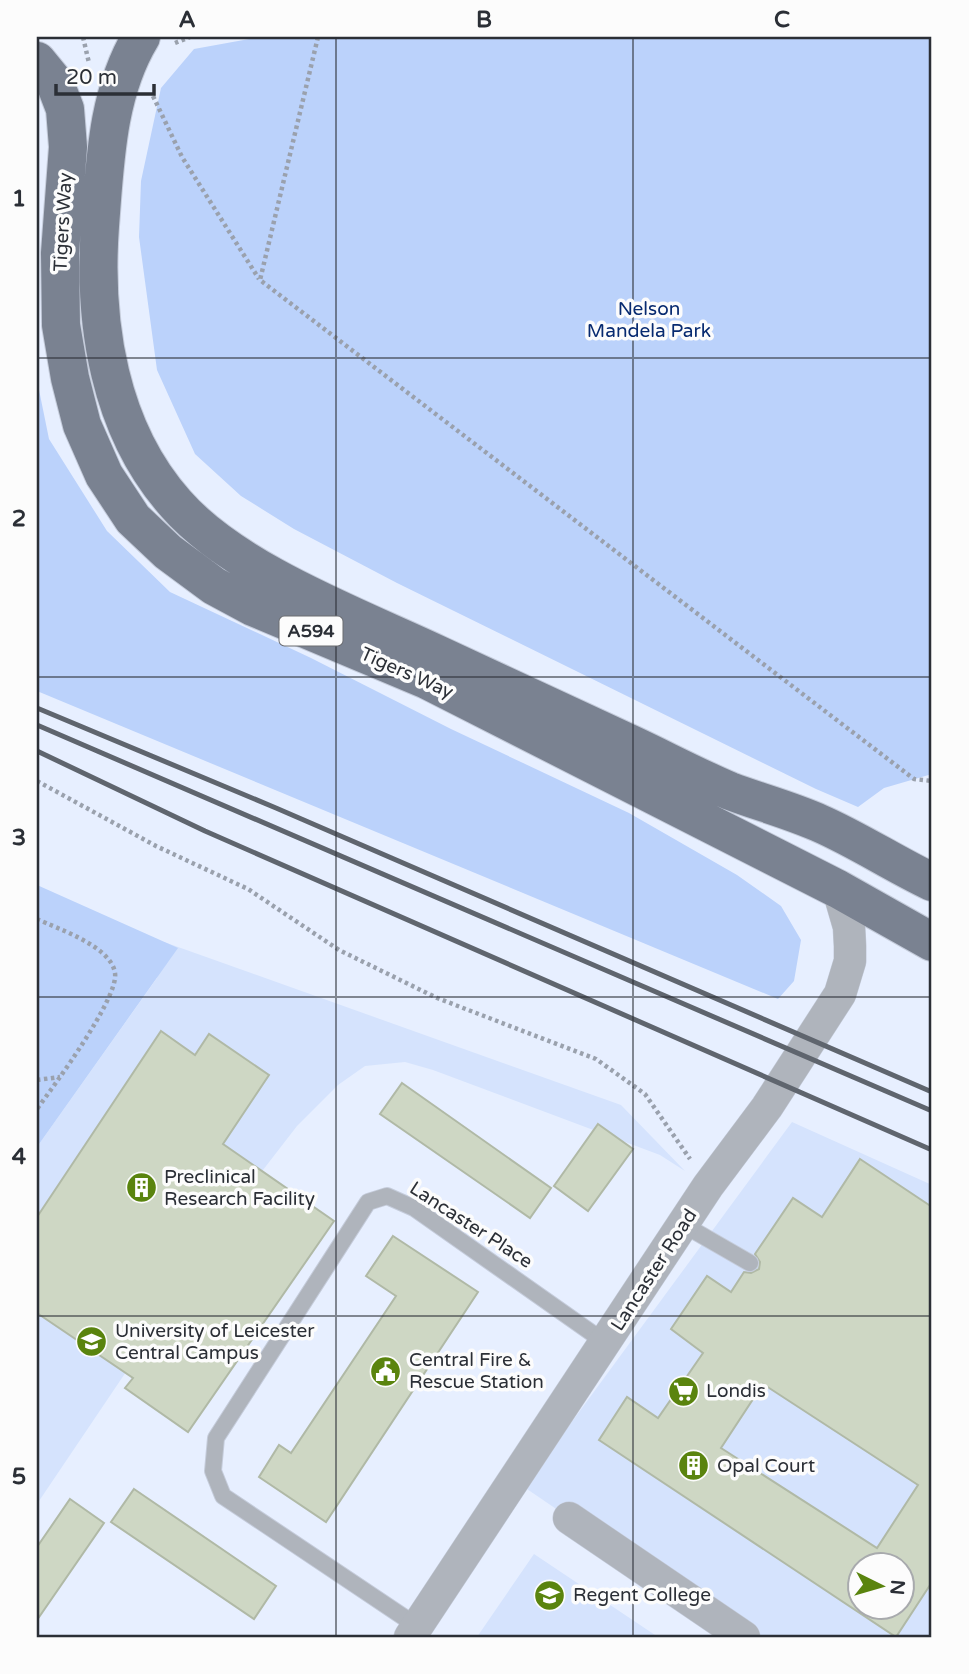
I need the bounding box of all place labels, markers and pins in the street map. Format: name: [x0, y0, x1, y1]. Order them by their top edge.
place label: Preclinical Research Facility: [164, 1166, 315, 1210]
building icon: Preclinical Research Facility: [124, 1171, 158, 1205]
place label: University of Leicester Central Campus: [115, 1320, 315, 1364]
school or university icon: University of Leicester Central Campus: [75, 1325, 109, 1359]
place label: Central Fire & Rescue Station: [409, 1349, 544, 1393]
public building icon: Central Fire & Rescue Station: [369, 1354, 403, 1388]
supermarket icon: Londis: [666, 1374, 700, 1408]
place label: Londis: [706, 1380, 766, 1402]
building icon: Opal Court: [677, 1449, 711, 1483]
place label: Opal Court: [717, 1455, 815, 1477]
school or university icon: Regent College: [533, 1578, 567, 1612]
place label: Regent College: [573, 1584, 711, 1606]

